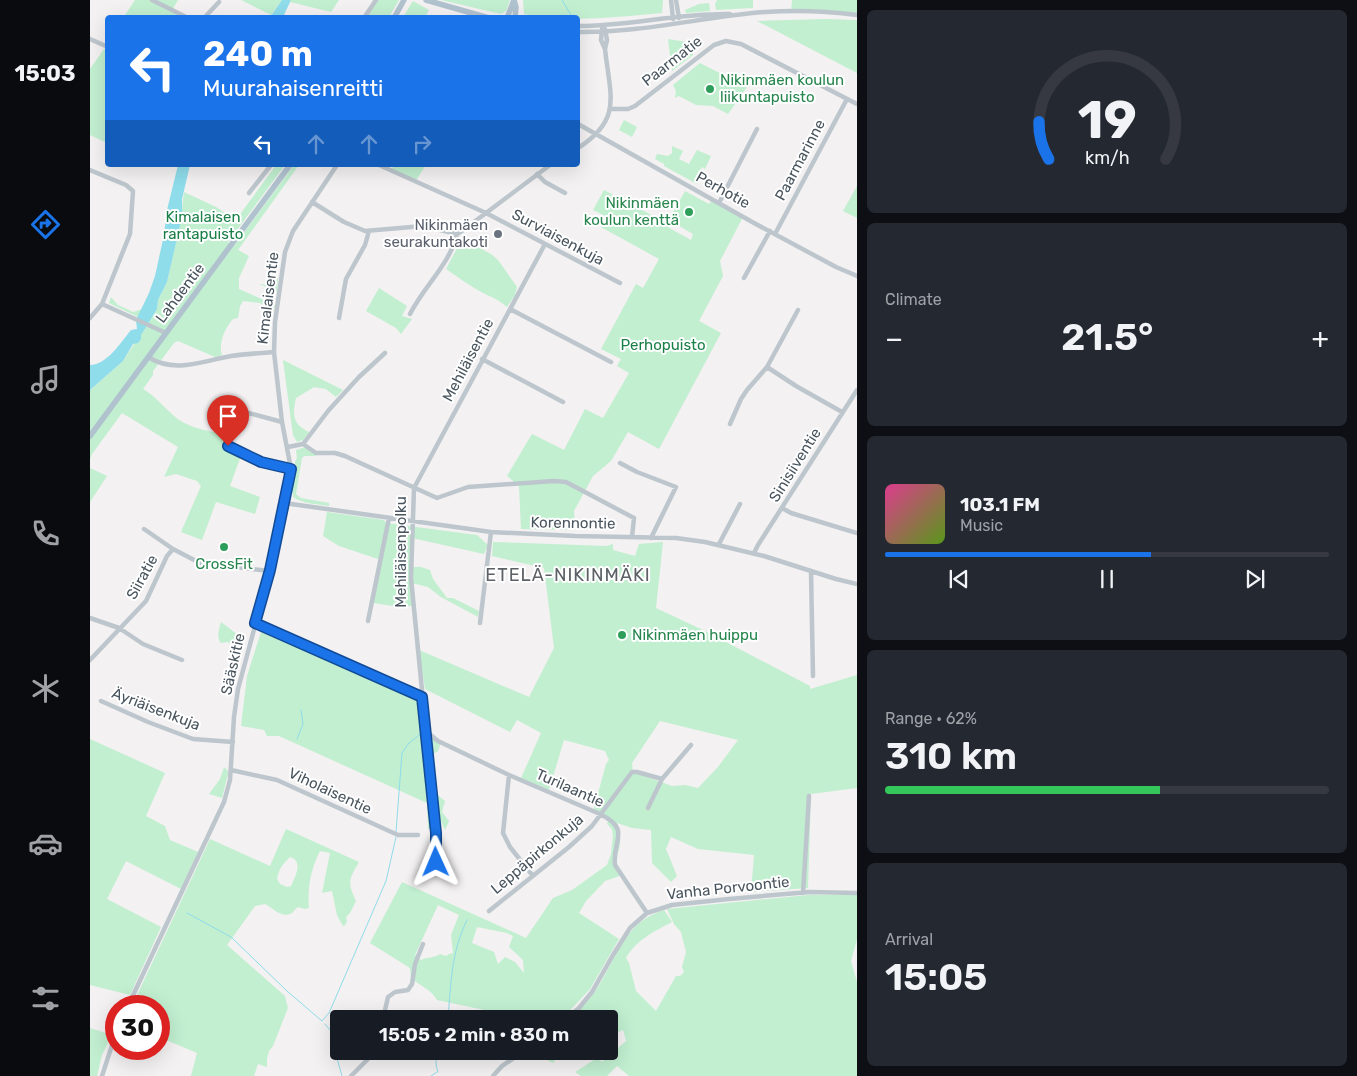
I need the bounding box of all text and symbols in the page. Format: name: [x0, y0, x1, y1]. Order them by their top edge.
street label: Paarmatie: [638, 32, 706, 90]
text: 240 m: [203, 33, 313, 75]
icon: left: [120, 35, 185, 100]
text: 15:03: [14, 60, 76, 87]
place label: Nikinmäen koulun liikuntapuisto: [720, 71, 844, 106]
text: Muurahaisenreitti: [203, 75, 383, 102]
marker: Nikinmäen koulun liikuntapuisto: [704, 83, 716, 95]
text: 19: [1077, 89, 1137, 151]
street label: Paarmarinne: [771, 116, 829, 204]
icon: left: [249, 130, 277, 158]
icon: ahead: [302, 130, 330, 158]
icon: ahead: [355, 130, 383, 158]
icon: right: [408, 130, 436, 158]
text: km/h: [1085, 147, 1129, 168]
street label: Perhotie: [693, 168, 753, 212]
place label: Nikinmäen koulun kenttä: [584, 194, 679, 229]
street label: Surviaisenkuja: [509, 205, 607, 269]
marker: Nikinmäen koulun kenttä: [683, 206, 695, 218]
icon: directions: [28, 207, 63, 242]
park label: Kimalaisen rantapuisto: [163, 208, 243, 243]
place label: Nikinmäen seurakuntakoti: [384, 216, 488, 251]
marker: Nikinmäen seurakuntakoti: [492, 228, 504, 240]
street label: Kimalaisentie: [253, 251, 283, 345]
street label: Lahdentie: [152, 260, 208, 326]
text: Climate: [885, 290, 942, 309]
text: 21.5°: [1061, 314, 1153, 360]
street label: Mehiläisentie: [439, 315, 497, 405]
text: −: [885, 322, 903, 355]
text: +: [1312, 322, 1329, 355]
park label: Perhopuisto: [620, 336, 706, 354]
icon: music: [28, 362, 63, 397]
pin: [207, 395, 249, 446]
icon: arrive: [214, 402, 242, 430]
street label: Sinisiiventie: [765, 425, 825, 505]
text: 103.1 FM: [960, 493, 1040, 516]
street label: Mehiläisenpolku: [392, 496, 410, 608]
street label: Korennontie: [530, 513, 616, 533]
icon: phone: [28, 516, 63, 551]
text: Music: [960, 516, 1003, 535]
marker: CrossFit: [218, 541, 230, 553]
street label: Siiratie: [122, 552, 162, 602]
place label: CrossFit: [195, 555, 253, 573]
district label: ETELÄ-NIKINMÄKI: [485, 564, 651, 586]
icon: previous: [945, 565, 973, 593]
icon: pause: [1093, 565, 1121, 593]
icon: next: [1241, 565, 1269, 593]
place label: Nikinmäen huippu: [632, 626, 758, 644]
marker: Nikinmäen huippu: [616, 629, 628, 641]
street label: Sääskitie: [217, 631, 249, 697]
icon: climate: [28, 671, 63, 706]
street label: Äyriäisenkuja: [109, 684, 203, 734]
text: Range · 62%: [885, 709, 977, 728]
text: 310 km: [885, 733, 1017, 779]
street label: Viholaisentie: [286, 764, 374, 818]
street label: Turilaantie: [533, 765, 607, 811]
street label: Leppäpirkonkuja: [487, 810, 587, 898]
icon: car: [28, 826, 63, 861]
position arrow: [409, 835, 461, 887]
street label: Vanha Porvoontie: [666, 873, 790, 903]
text: Arrival: [885, 930, 933, 949]
text: 15:05: [885, 954, 987, 1000]
icon: filters: [28, 981, 63, 1016]
speed limit sign: 30: [105, 995, 170, 1060]
text: 15:05 · 2 min · 830 m: [379, 1023, 569, 1046]

